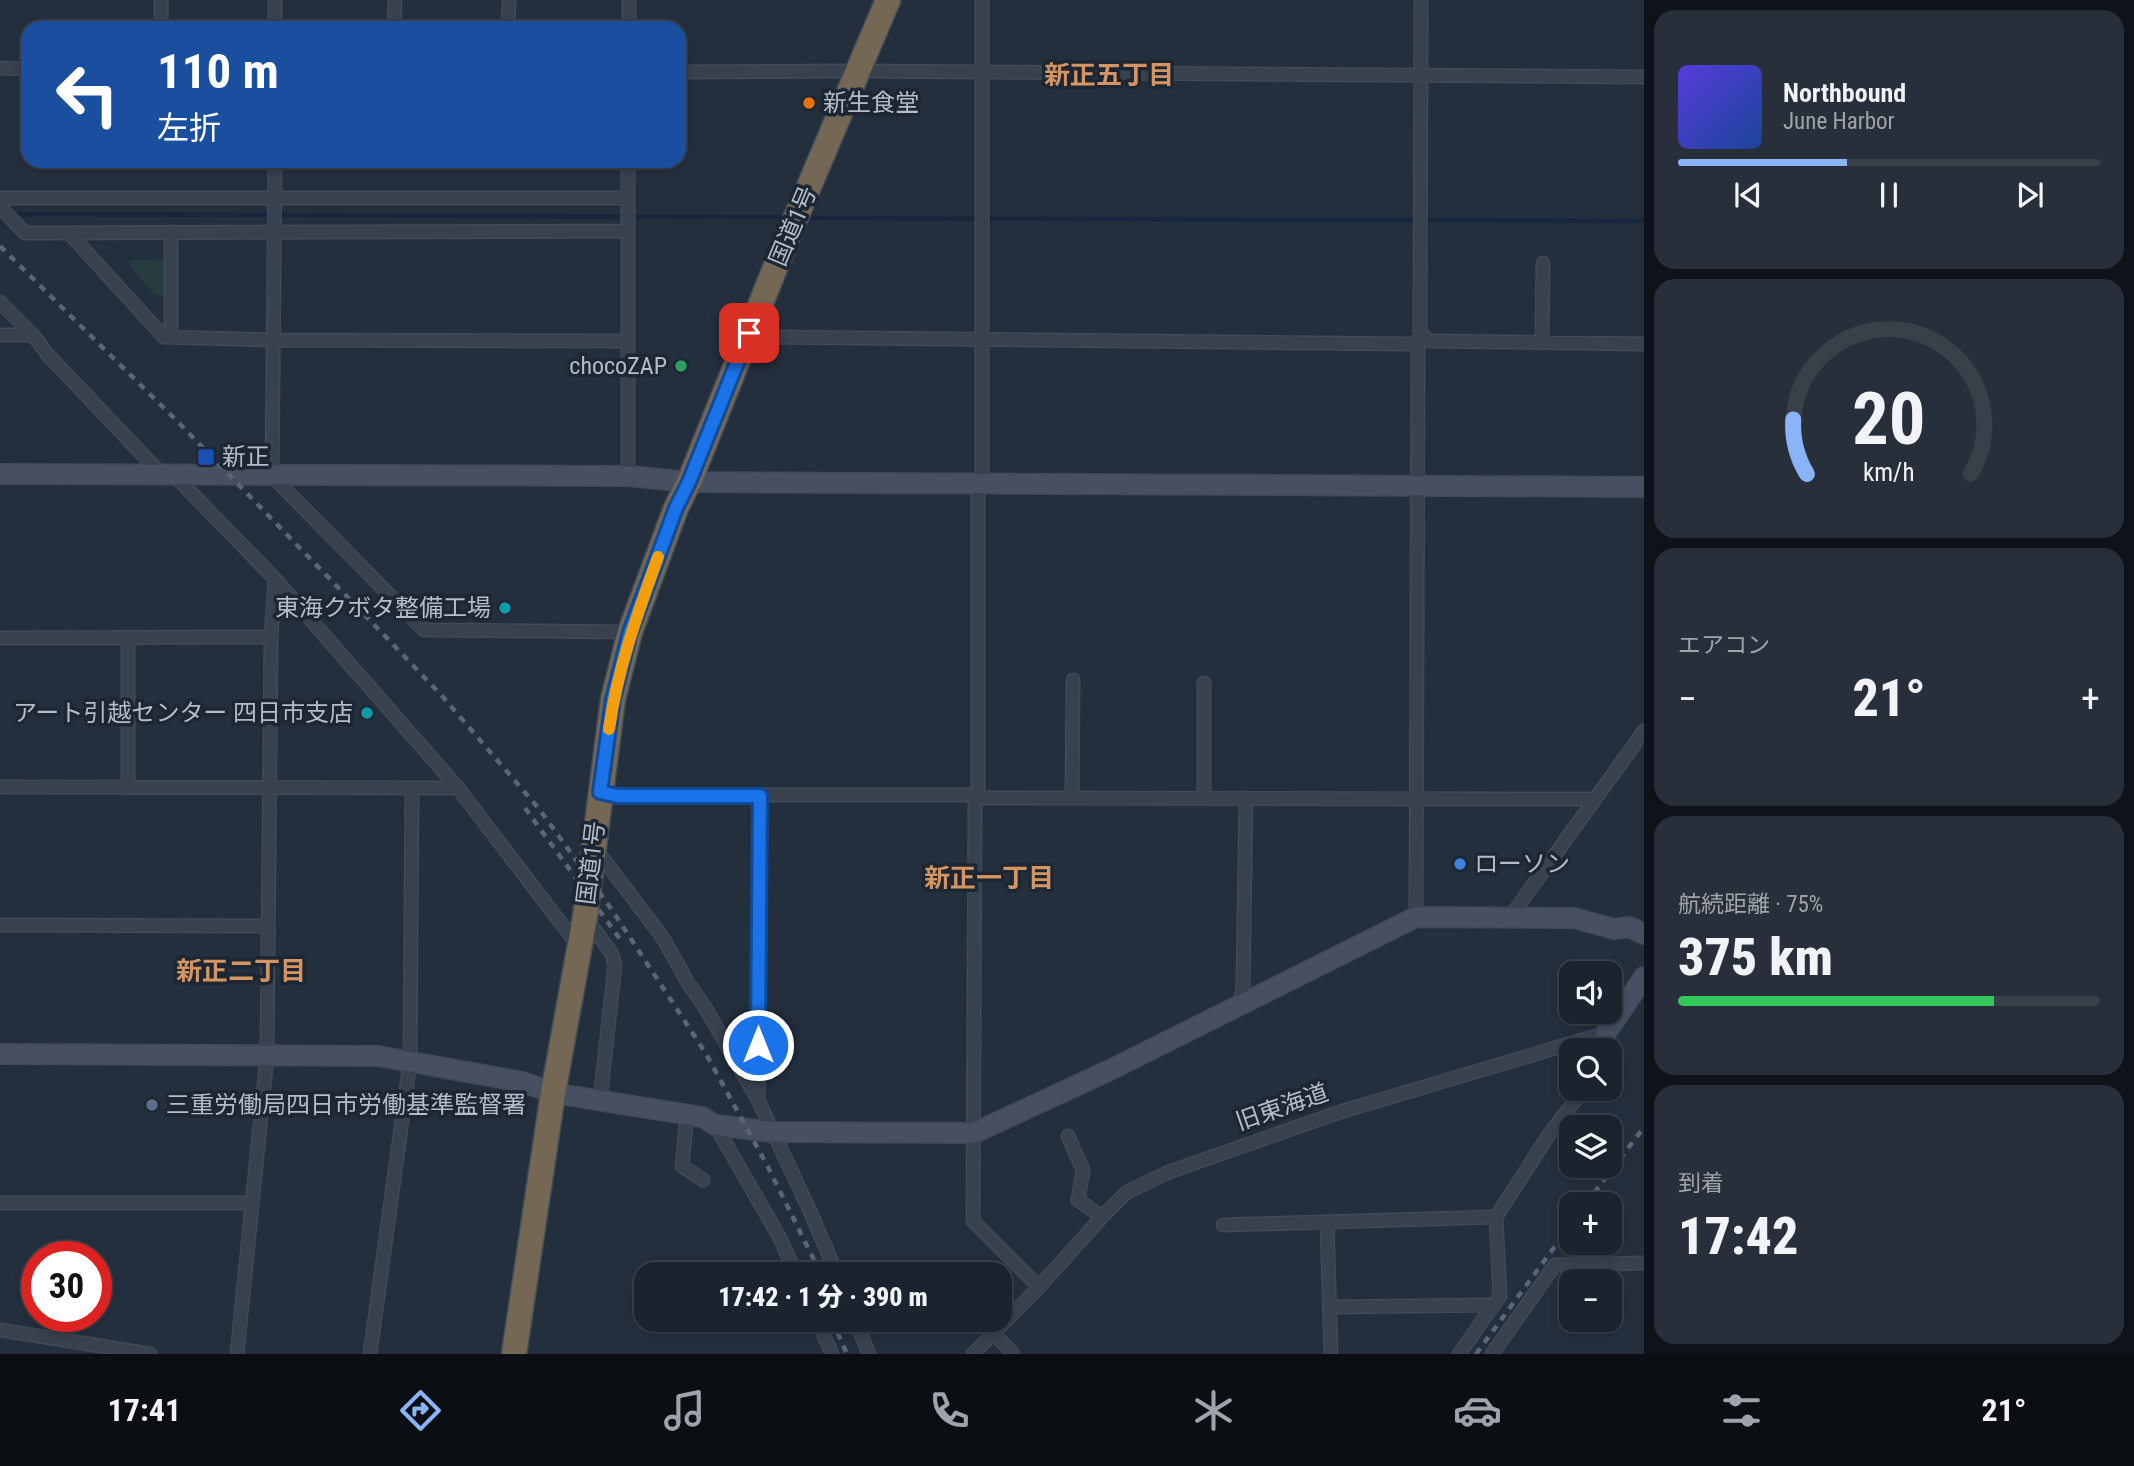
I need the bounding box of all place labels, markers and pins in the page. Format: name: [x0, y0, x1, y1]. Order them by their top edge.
place label: 新生食堂: [823, 89, 919, 117]
marker: 新生食堂: [801, 95, 817, 111]
pin: [719, 303, 779, 363]
place label: chocoZAP: [569, 352, 667, 380]
marker: chocoZAP: [673, 358, 689, 374]
place label: 新正: [222, 443, 270, 471]
marker: 新正: [196, 447, 216, 467]
place label: 東海クボタ整備工場: [275, 594, 491, 622]
marker: 東海クボタ整備工場: [497, 600, 513, 616]
place label: アート引越センター 四日市支店: [13, 699, 353, 727]
marker: アート引越センター 四日市支店: [359, 705, 375, 721]
place label: ローソン: [1474, 850, 1570, 878]
marker: ローソン: [1452, 856, 1468, 872]
place label: 三重労働局四日市労働基準監督署: [166, 1091, 526, 1119]
marker: 三重労働局四日市労働基準監督署: [144, 1097, 160, 1113]

